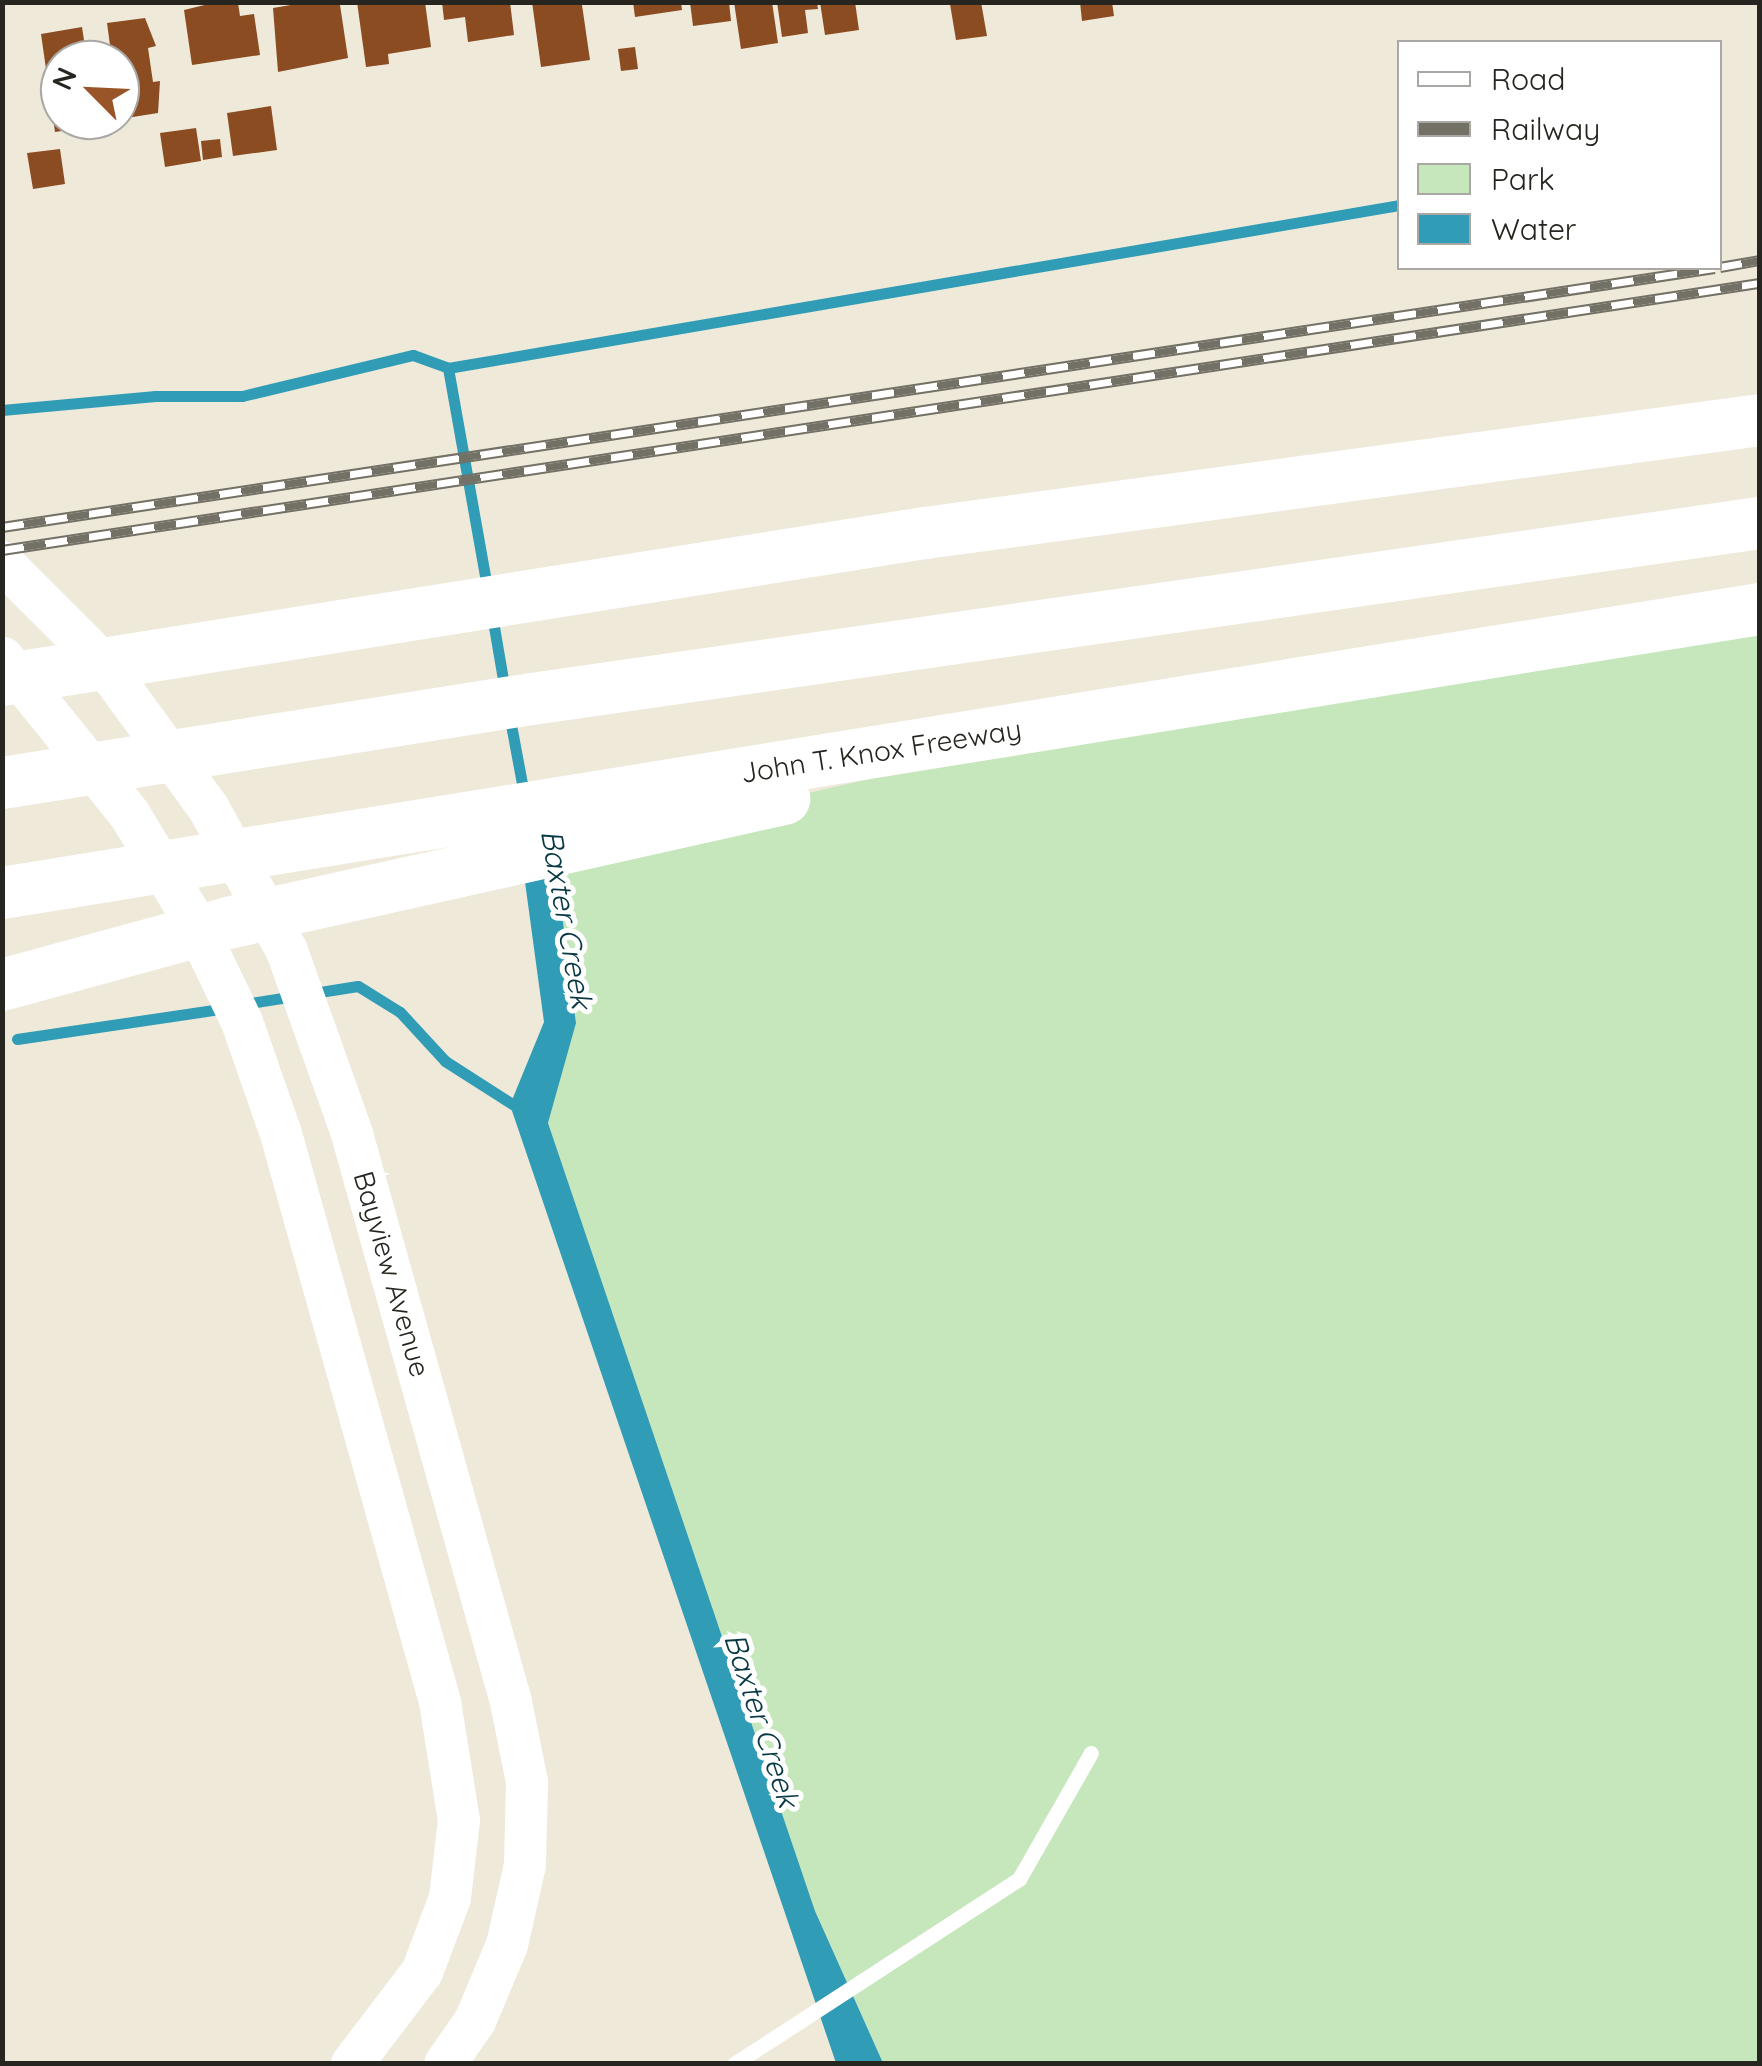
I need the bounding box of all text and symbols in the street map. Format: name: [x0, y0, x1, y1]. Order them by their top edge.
north arrow: [40, 40, 140, 140]
legend: [1397, 40, 1722, 270]
text: Road: [1491, 60, 1565, 98]
text: N: [44, 62, 84, 95]
text: Railway: [1491, 110, 1600, 148]
text: Park: [1491, 160, 1555, 198]
text: Water: [1491, 210, 1576, 248]
street label: John T. Knox Freeway: [738, 712, 1024, 790]
water label: Baxter Creek: [534, 827, 600, 1011]
street label: Bayview Avenue: [347, 1167, 437, 1381]
water label: Baxter Creek: [717, 1628, 807, 1812]

